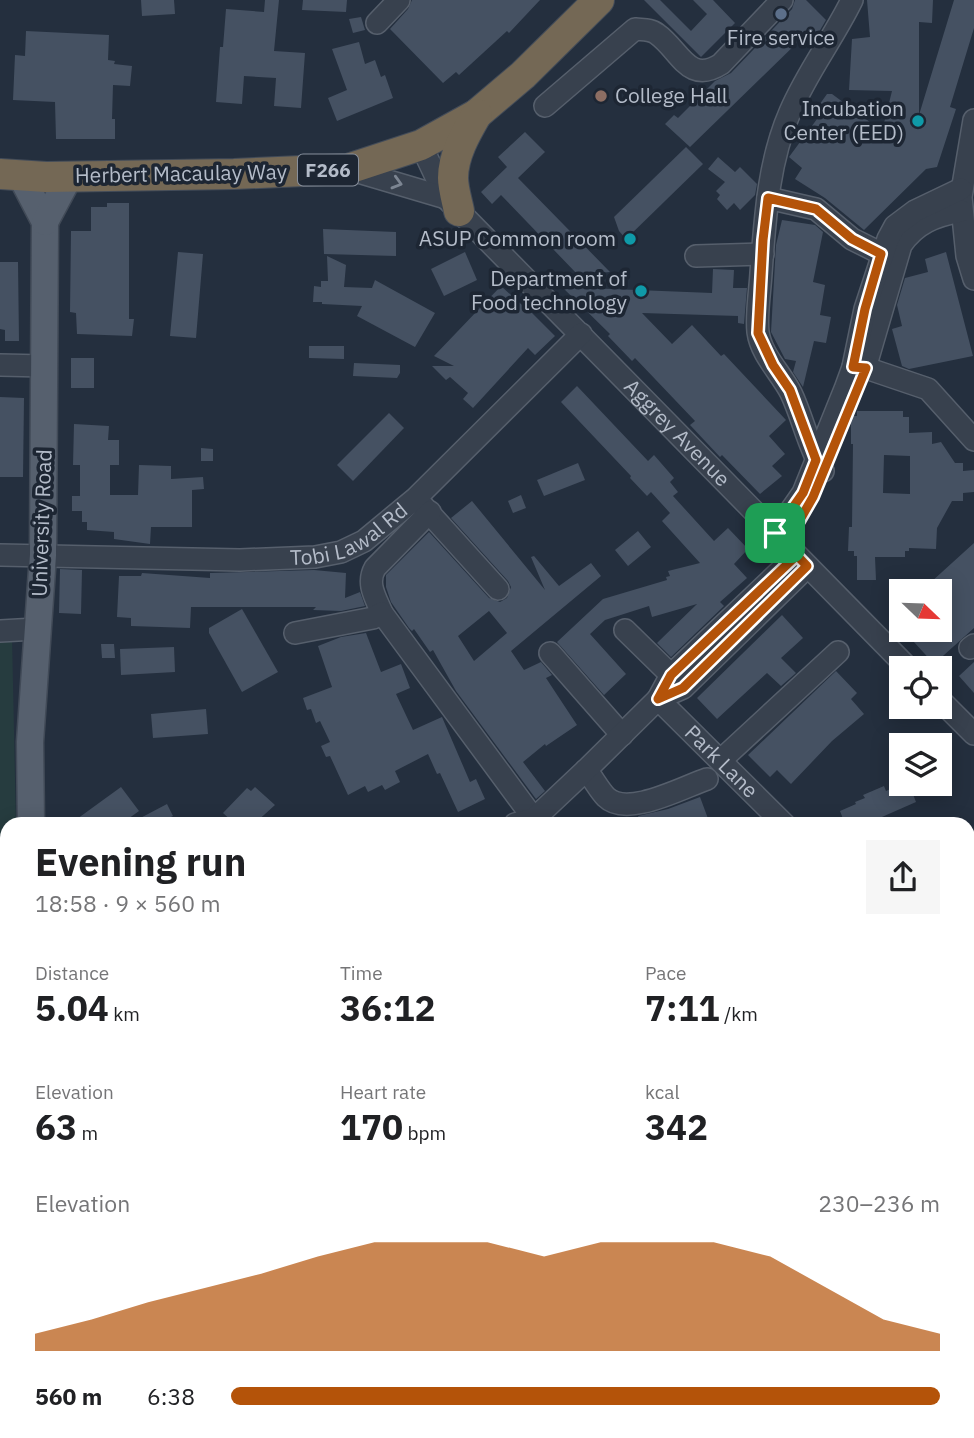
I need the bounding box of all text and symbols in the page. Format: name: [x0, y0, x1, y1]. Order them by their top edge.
marker: Fire service: [773, 6, 789, 22]
place label: Fire service: [727, 23, 835, 51]
place label: College Hall: [615, 81, 728, 109]
marker: College Hall: [593, 88, 609, 104]
place label: Incubation Center (EED): [783, 94, 904, 146]
marker: Incubation Center (EED): [910, 113, 926, 129]
road number: F266: [298, 154, 358, 186]
street label: Herbert Macaulay Way: [75, 157, 288, 189]
one-way arrow: [391, 175, 403, 190]
place label: ASUP Common room: [419, 224, 616, 252]
marker: ASUP Common room: [622, 231, 638, 247]
place label: Department of Food technology: [471, 264, 628, 316]
marker: Department of Food technology: [633, 283, 649, 299]
street label: Aggrey Avenue: [618, 372, 737, 492]
street label: University Road: [24, 449, 58, 597]
street label: Tobi Lawal Rd: [289, 496, 413, 571]
pin: [745, 503, 805, 563]
icon: arrive: [756, 514, 794, 552]
north arrow: [889, 579, 952, 642]
map controls: [889, 579, 952, 796]
button: locate: [889, 656, 952, 719]
street label: Park Lane: [679, 718, 765, 804]
button: layers: [889, 733, 952, 796]
text: Evening run: [35, 837, 246, 886]
button: share: [866, 840, 940, 914]
text: 18:58 · 9 × 560 m: [35, 888, 221, 918]
text: Distance: [35, 961, 109, 985]
text: Time: [340, 961, 383, 985]
text: Pace: [645, 961, 686, 985]
text: 5.04: [35, 985, 109, 1031]
text: 36:12: [340, 985, 436, 1031]
text: 7:11: [645, 985, 720, 1031]
text: km: [109, 1002, 140, 1026]
text: /km: [720, 1002, 758, 1026]
text: Elevation: [35, 1080, 114, 1104]
text: Heart rate: [340, 1080, 426, 1104]
text: kcal: [645, 1080, 680, 1104]
text: 63: [35, 1104, 77, 1150]
text: 170: [340, 1104, 403, 1150]
text: 342: [645, 1104, 708, 1150]
text: m: [77, 1121, 98, 1145]
text: bpm: [403, 1121, 446, 1145]
text: Elevation: [35, 1188, 130, 1218]
text: 230–236 m: [818, 1188, 940, 1218]
text: 560 m: [35, 1381, 102, 1411]
text: 6:38: [147, 1381, 195, 1411]

